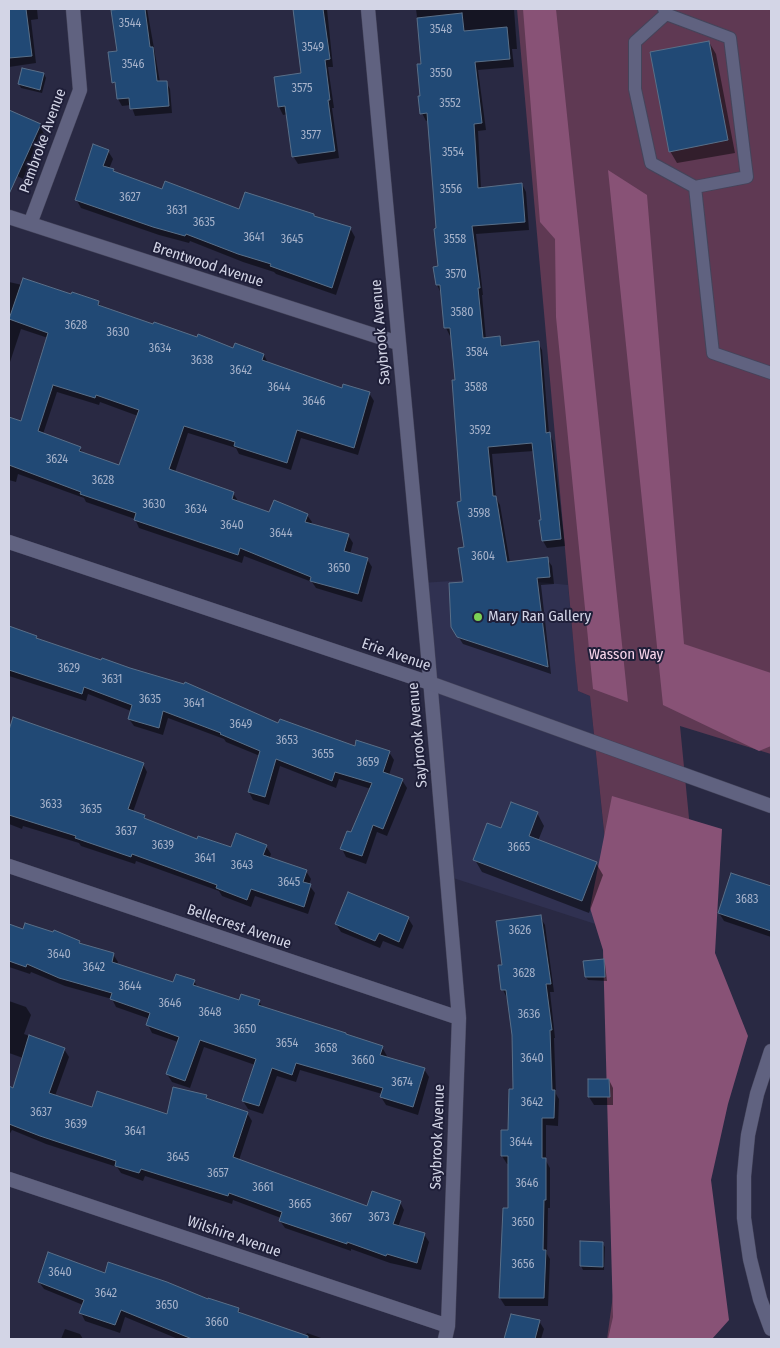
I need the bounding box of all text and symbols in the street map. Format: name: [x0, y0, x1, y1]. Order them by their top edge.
house number: 3544: [119, 17, 141, 31]
house number: 3548: [430, 23, 452, 37]
house number: 3549: [302, 41, 324, 55]
house number: 3546: [122, 58, 144, 72]
house number: 3550: [430, 67, 452, 81]
house number: 3575: [292, 82, 312, 96]
street label: Pembroke Avenue: [16, 86, 70, 196]
house number: 3552: [439, 97, 461, 111]
house number: 3577: [301, 129, 321, 143]
house number: 3554: [442, 146, 464, 160]
house number: 3556: [440, 183, 462, 197]
house number: 3627: [119, 191, 141, 205]
house number: 3631: [166, 204, 188, 218]
house number: 3635: [193, 216, 215, 230]
house number: 3641: [243, 231, 265, 245]
house number: 3645: [281, 233, 303, 247]
house number: 3558: [444, 233, 466, 247]
street label: Brentwood Avenue: [150, 239, 266, 291]
house number: 3570: [445, 268, 467, 282]
street label: Saybrook Avenue: [367, 279, 395, 385]
house number: 3580: [450, 306, 474, 320]
house number: 3628: [65, 319, 87, 333]
house number: 3630: [107, 326, 129, 340]
house number: 3634: [149, 342, 171, 356]
house number: 3584: [466, 346, 488, 360]
house number: 3638: [191, 354, 213, 368]
house number: 3642: [230, 364, 252, 378]
house number: 3644: [268, 381, 290, 395]
house number: 3588: [465, 381, 487, 395]
house number: 3646: [302, 395, 326, 409]
house number: 3592: [469, 424, 491, 438]
house number: 3624: [46, 453, 68, 467]
house number: 3628: [92, 474, 114, 488]
house number: 3630: [143, 498, 165, 512]
house number: 3634: [185, 503, 207, 517]
house number: 3598: [468, 507, 490, 521]
house number: 3640: [220, 519, 244, 533]
house number: 3644: [270, 527, 292, 541]
house number: 3604: [471, 550, 495, 564]
house number: 3650: [327, 562, 351, 576]
place label: Mary Ran Gallery: [488, 608, 591, 626]
marker: Mary Ran Gallery: [472, 611, 484, 623]
street label: Erie Avenue: [359, 635, 433, 675]
park label: Wasson Way: [589, 646, 663, 664]
house number: 3629: [58, 662, 80, 676]
house number: 3631: [101, 673, 123, 687]
street label: Saybrook Avenue: [404, 682, 432, 788]
house number: 3635: [139, 693, 161, 707]
house number: 3641: [183, 697, 205, 711]
house number: 3649: [230, 718, 252, 732]
house number: 3653: [276, 734, 298, 748]
house number: 3655: [312, 748, 334, 762]
house number: 3659: [357, 756, 379, 770]
house number: 3633: [40, 798, 62, 812]
house number: 3635: [80, 803, 102, 817]
house number: 3637: [115, 825, 137, 839]
house number: 3639: [152, 839, 174, 853]
house number: 3665: [508, 841, 530, 855]
house number: 3641: [194, 852, 216, 866]
house number: 3643: [231, 859, 253, 873]
house number: 3645: [278, 876, 300, 890]
house number: 3683: [736, 893, 758, 907]
street label: Bellecrest Avenue: [184, 901, 294, 953]
house number: 3626: [509, 924, 531, 938]
house number: 3640: [47, 948, 71, 962]
house number: 3642: [83, 961, 105, 975]
house number: 3628: [513, 967, 535, 981]
house number: 3644: [119, 980, 141, 994]
house number: 3646: [158, 997, 182, 1011]
house number: 3648: [198, 1006, 222, 1020]
house number: 3636: [518, 1008, 540, 1022]
house number: 3650: [233, 1023, 257, 1037]
house number: 3654: [276, 1037, 298, 1051]
house number: 3658: [315, 1042, 337, 1056]
house number: 3640: [520, 1052, 544, 1066]
house number: 3660: [351, 1054, 375, 1068]
house number: 3674: [391, 1076, 413, 1090]
street label: Saybrook Avenue: [427, 1084, 449, 1190]
house number: 3642: [521, 1096, 543, 1110]
house number: 3637: [30, 1106, 52, 1120]
house number: 3639: [65, 1118, 87, 1132]
house number: 3641: [124, 1125, 146, 1139]
house number: 3644: [510, 1136, 532, 1150]
house number: 3645: [167, 1151, 189, 1165]
house number: 3657: [207, 1167, 229, 1181]
house number: 3646: [515, 1177, 539, 1191]
house number: 3661: [252, 1181, 274, 1195]
house number: 3665: [289, 1198, 311, 1212]
house number: 3673: [368, 1211, 390, 1225]
house number: 3667: [330, 1212, 352, 1226]
street label: Wilshire Avenue: [185, 1213, 283, 1261]
house number: 3650: [511, 1216, 535, 1230]
house number: 3656: [512, 1258, 534, 1272]
house number: 3640: [48, 1266, 72, 1280]
house number: 3642: [95, 1287, 117, 1301]
house number: 3650: [155, 1299, 179, 1313]
house number: 3660: [205, 1316, 229, 1330]

